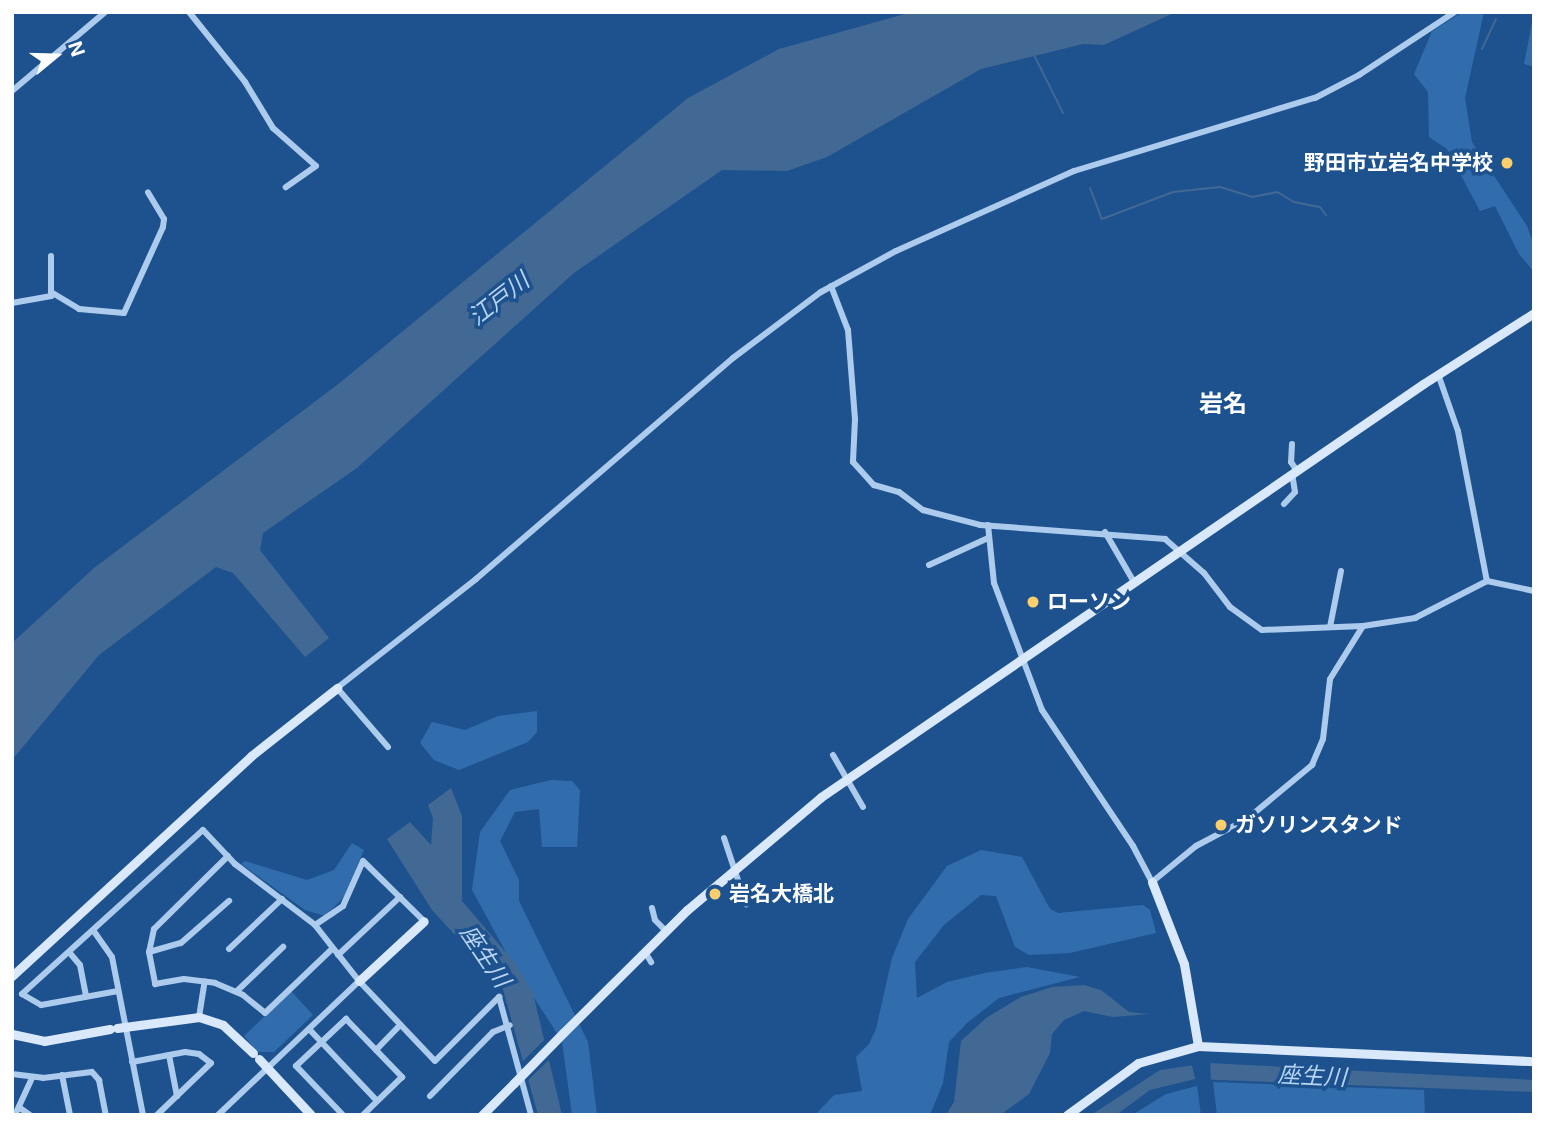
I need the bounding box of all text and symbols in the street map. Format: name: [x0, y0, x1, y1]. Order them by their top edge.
north arrow: [21, 21, 91, 91]
text: N: [63, 38, 90, 60]
place label: 野田市立岩名中学校: [1304, 150, 1493, 176]
marker: 野田市立岩名中学校: [1499, 155, 1515, 171]
water label: 江戸川: [463, 267, 535, 331]
district label: 岩名: [1199, 390, 1247, 418]
place label: ローソン: [1047, 589, 1131, 615]
marker: ローソン: [1025, 594, 1041, 610]
place label: ガソリンスタンド: [1235, 812, 1403, 838]
marker: ガソリンスタンド: [1213, 817, 1229, 833]
place label: 岩名大橋北: [729, 881, 834, 907]
marker: 岩名大橋北: [707, 886, 723, 902]
water label: 座生川: [454, 920, 516, 992]
water label: 座生川: [1277, 1060, 1347, 1092]

